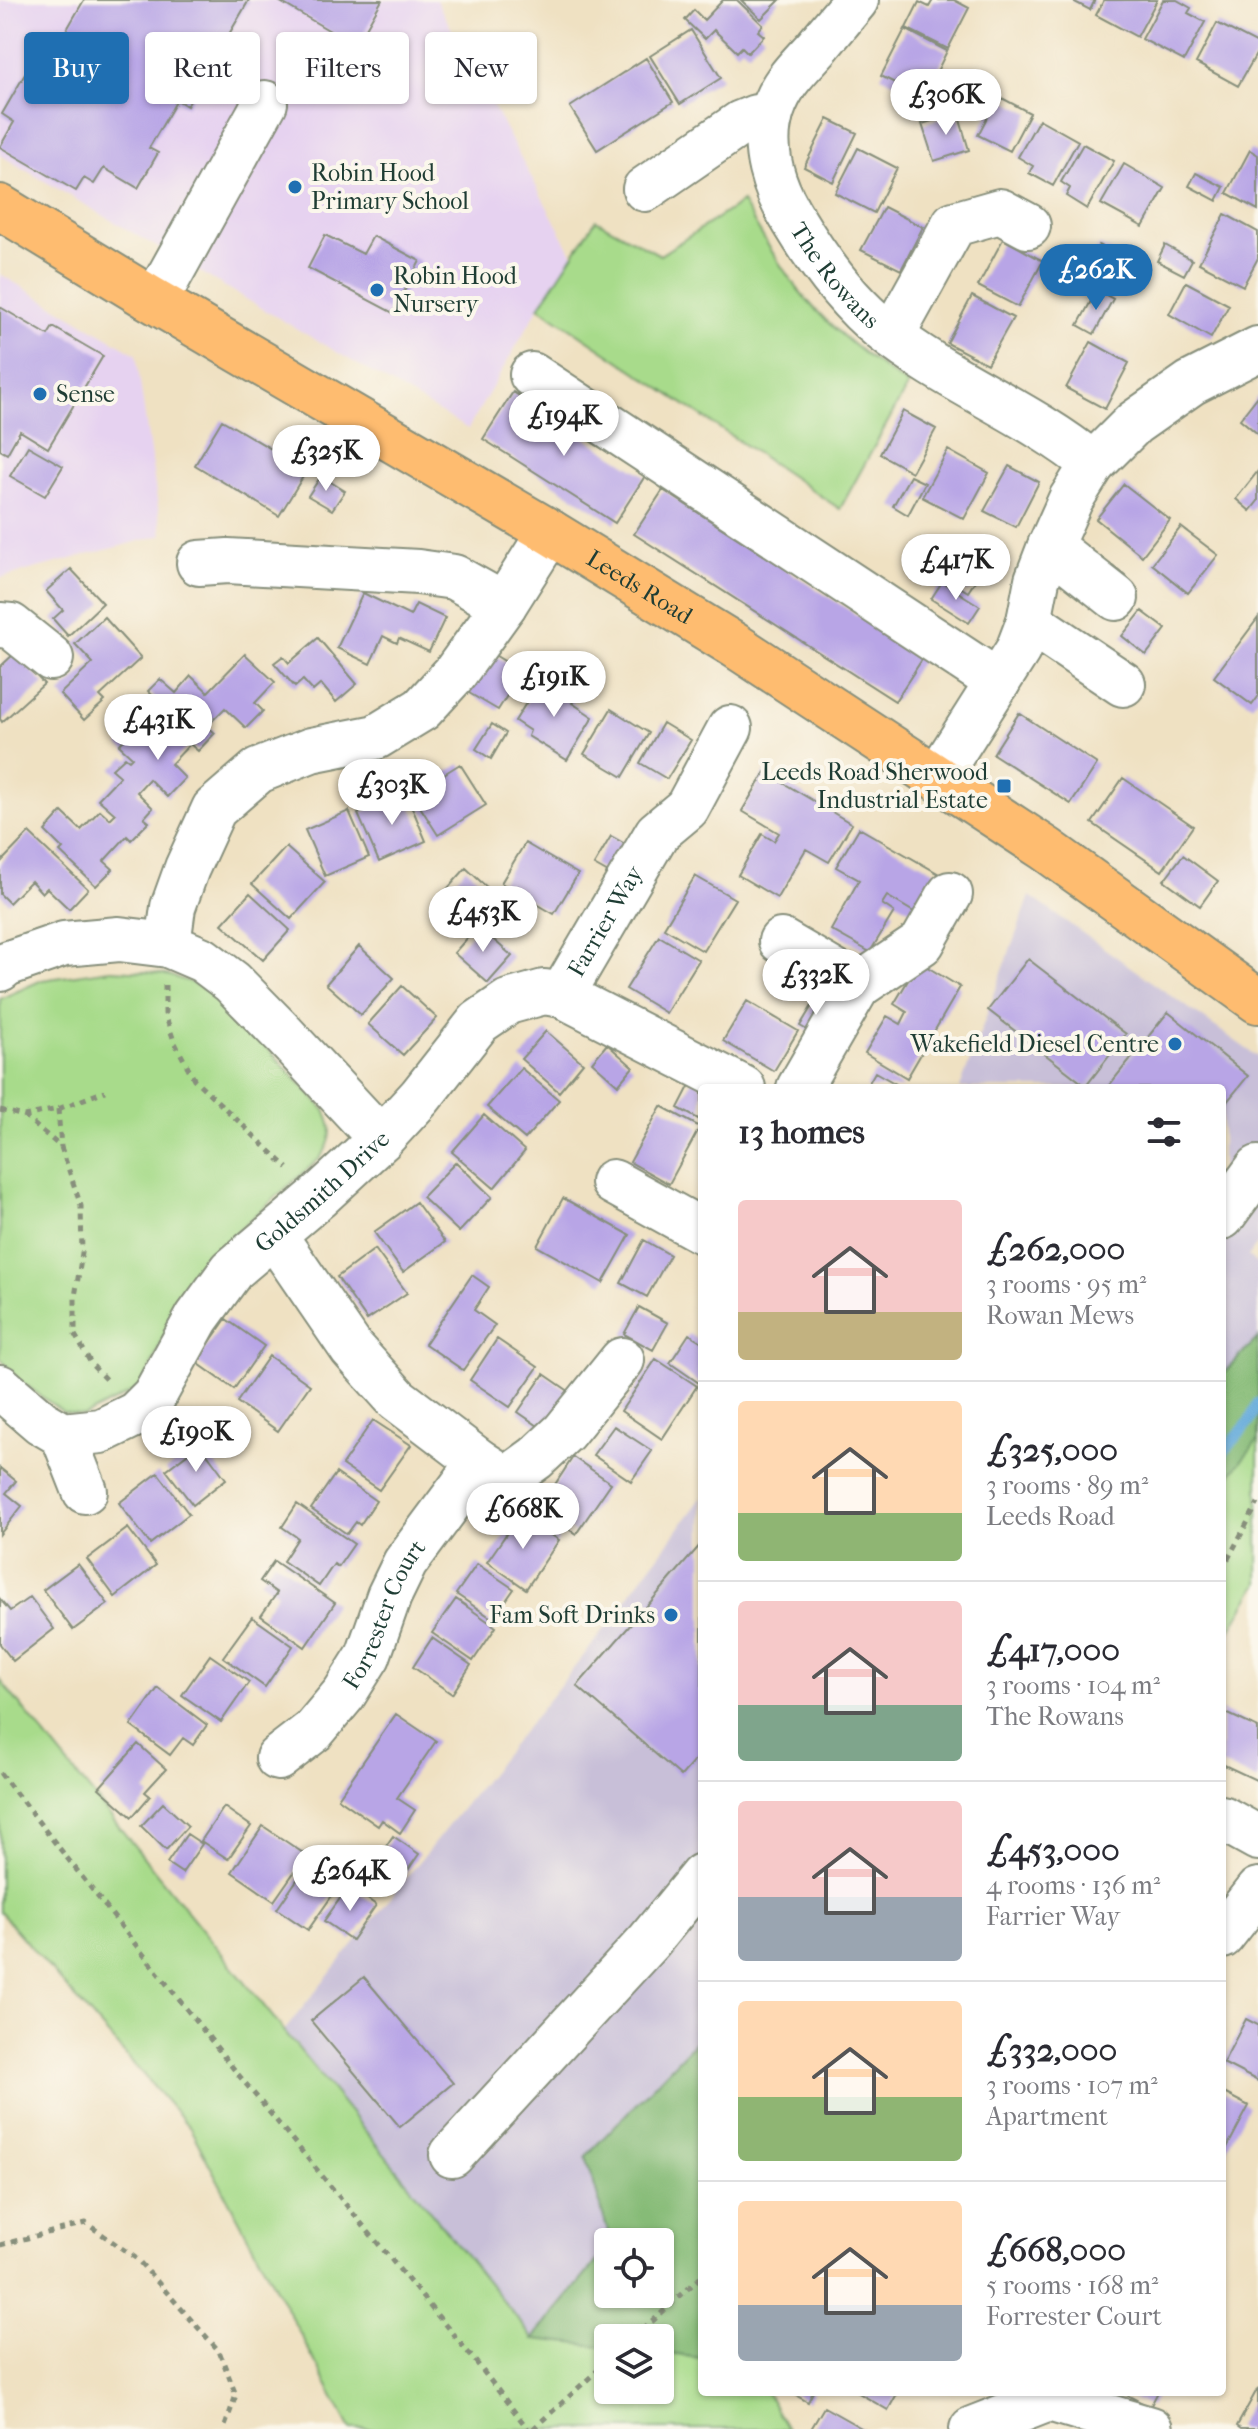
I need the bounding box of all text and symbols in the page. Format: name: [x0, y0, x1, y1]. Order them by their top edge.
chip: Buy: [24, 32, 129, 104]
chip: Rent: [145, 32, 260, 104]
chip: Filters: [276, 32, 409, 104]
chip: New: [425, 32, 537, 104]
pin: £306K: [890, 69, 1002, 137]
text: £306K: [908, 79, 984, 110]
place label: Robin Hood Primary School: [311, 159, 469, 215]
marker: Robin Hood Primary School: [286, 178, 304, 196]
street label: The Rowans: [784, 218, 885, 334]
pin: £262K: [1040, 244, 1152, 312]
text: £262K: [1057, 254, 1135, 285]
place label: Robin Hood Nursery: [393, 262, 518, 318]
marker: Robin Hood Nursery: [368, 281, 386, 299]
place label: Sense: [56, 380, 115, 408]
marker: Sense: [31, 385, 49, 403]
pin: £194K: [508, 390, 620, 458]
text: £194K: [527, 400, 601, 431]
pin: £325K: [270, 425, 382, 493]
text: £325K: [290, 435, 362, 466]
pin: £417K: [900, 534, 1012, 602]
street label: Leeds Road: [582, 544, 698, 630]
text: £417K: [919, 544, 993, 575]
pin: £191K: [498, 651, 610, 719]
text: £191K: [520, 661, 588, 692]
pin: £431K: [102, 694, 214, 762]
text: £431K: [122, 704, 194, 735]
place label: Leeds Road Sherwood Industrial Estate: [761, 758, 989, 814]
pin: £303K: [336, 759, 448, 827]
text: £303K: [356, 769, 428, 800]
marker: Leeds Road Sherwood Industrial Estate: [995, 777, 1013, 795]
street label: Farrier Way: [562, 860, 649, 982]
pin: £453K: [427, 886, 539, 954]
text: £453K: [447, 896, 519, 927]
pin: £332K: [760, 949, 872, 1017]
text: £332K: [781, 959, 851, 990]
place label: Wakefield Diesel Centre: [909, 1030, 1159, 1058]
marker: Wakefield Diesel Centre: [1166, 1035, 1184, 1053]
icon: filters: [1142, 1110, 1186, 1154]
text: 13 homes: [738, 1112, 865, 1152]
street label: Goldsmith Drive: [249, 1125, 396, 1258]
text: £262,000: [986, 1229, 1125, 1269]
icon: home: [802, 1232, 898, 1328]
text: 3 rooms · 95 m²: [986, 1269, 1146, 1300]
text: Rowan Mews: [986, 1300, 1134, 1331]
pin: £190K: [140, 1406, 252, 1474]
text: £190K: [159, 1416, 233, 1447]
text: £325,000: [986, 1430, 1118, 1470]
icon: home: [802, 1433, 898, 1529]
text: 3 rooms · 89 m²: [986, 1470, 1148, 1501]
pin: £668K: [467, 1483, 579, 1551]
text: £668K: [484, 1493, 562, 1524]
text: Leeds Road: [986, 1501, 1115, 1532]
street label: Forrester Court: [337, 1534, 432, 1694]
place label: Fam Soft Drinks: [489, 1601, 655, 1629]
marker: Fam Soft Drinks: [662, 1606, 680, 1624]
text: £417,000: [986, 1630, 1120, 1670]
icon: home: [802, 1633, 898, 1729]
text: 3 rooms · 104 m²: [986, 1670, 1160, 1701]
text: The Rowans: [986, 1701, 1124, 1732]
text: £453,000: [986, 1830, 1120, 1870]
icon: home: [802, 1833, 898, 1929]
pin: £264K: [294, 1845, 406, 1913]
text: £264K: [311, 1855, 389, 1886]
text: 4 rooms · 136 m²: [986, 1870, 1160, 1901]
text: Farrier Way: [986, 1901, 1120, 1932]
text: £332,000: [986, 2030, 1117, 2070]
icon: home: [802, 2033, 898, 2129]
text: 3 rooms · 107 m²: [986, 2070, 1158, 2101]
text: Apartment: [986, 2101, 1108, 2132]
map controls: [594, 2228, 674, 2404]
button: locate: [594, 2228, 674, 2308]
text: £668,000: [986, 2230, 1126, 2270]
icon: home: [802, 2233, 898, 2329]
text: 5 rooms · 168 m²: [986, 2270, 1158, 2301]
text: Forrester Court: [986, 2301, 1162, 2332]
button: layers: [594, 2324, 674, 2404]

